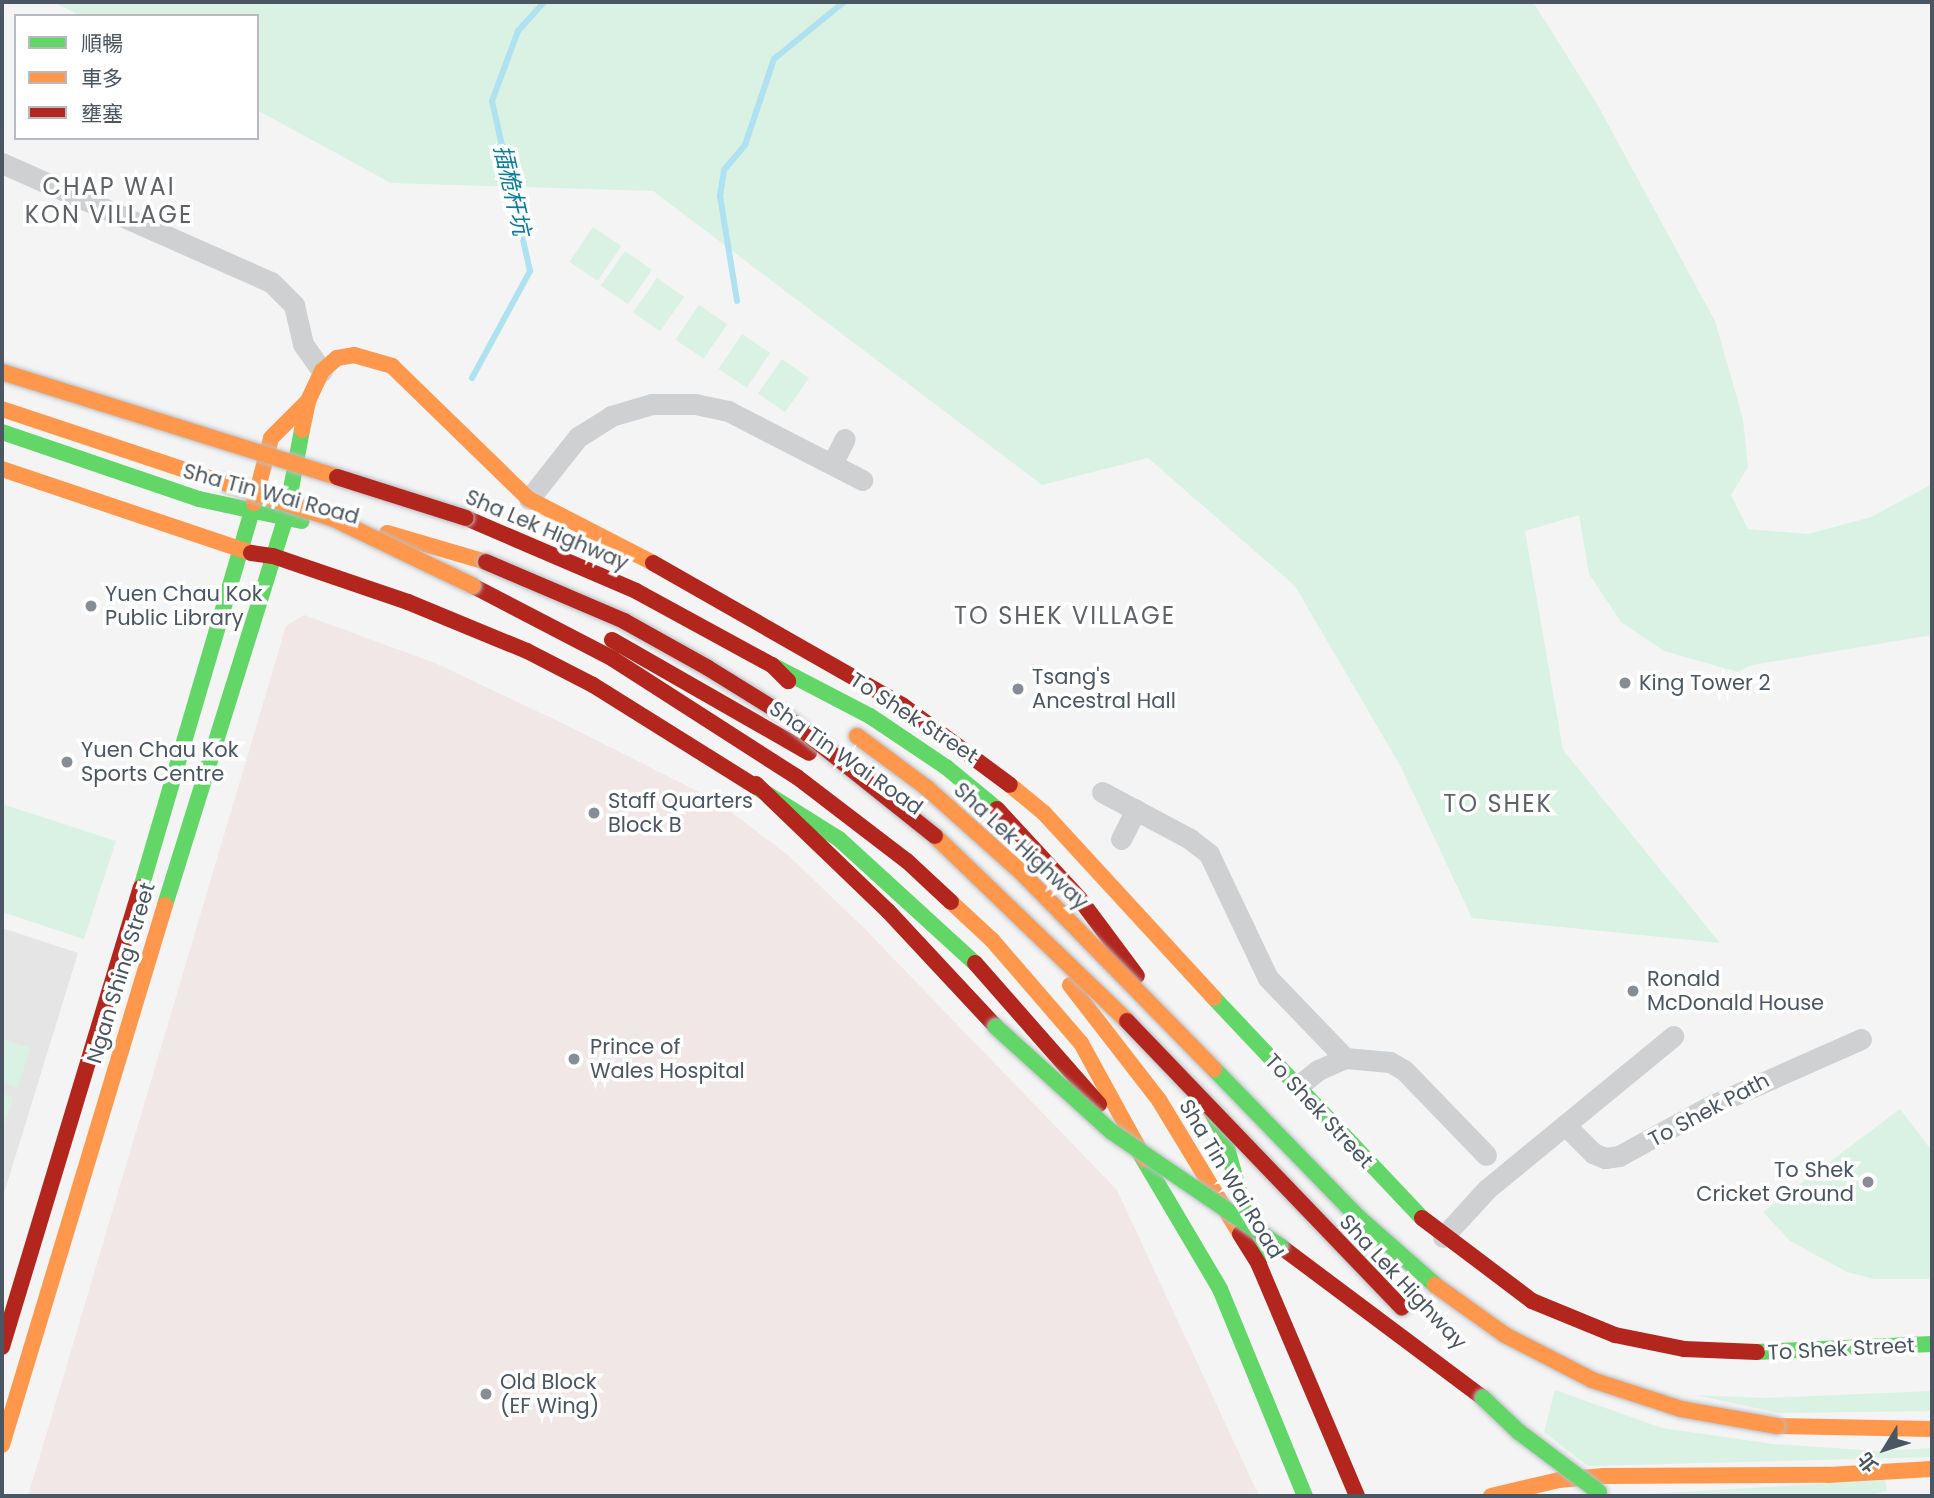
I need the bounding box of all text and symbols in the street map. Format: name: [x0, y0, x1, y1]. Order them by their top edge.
legend: [14, 14, 259, 140]
text: 順暢: [81, 29, 123, 58]
text: 車多: [81, 64, 123, 93]
text: 壅塞: [81, 99, 123, 128]
water label: 插桅杆坑: [488, 142, 536, 238]
district label: CHAP WAI KON VILLAGE: [26, 173, 192, 229]
street label: Sha Tin Wai Road: [180, 458, 362, 530]
street label: Sha Lek Highway: [462, 484, 632, 576]
place label: Yuen Chau Kok Public Library: [105, 581, 262, 631]
marker: Yuen Chau Kok Public Library: [83, 598, 99, 614]
district label: TO SHEK VILLAGE: [956, 602, 1174, 630]
place label: Tsang's Ancestral Hall: [1032, 664, 1176, 714]
street label: To Shek Street: [845, 667, 983, 769]
place label: King Tower 2: [1639, 670, 1771, 696]
marker: King Tower 2: [1617, 675, 1633, 691]
marker: Tsang's Ancestral Hall: [1010, 681, 1026, 697]
street label: Sha Tin Wai Road: [765, 696, 927, 820]
place label: Yuen Chau Kok Sports Centre: [81, 737, 238, 787]
marker: Yuen Chau Kok Sports Centre: [59, 754, 75, 770]
street label: Sha Lek Highway: [949, 777, 1093, 915]
place label: Staff Quarters Block B: [608, 788, 753, 838]
district label: TO SHEK: [1444, 790, 1552, 818]
marker: Staff Quarters Block B: [586, 805, 602, 821]
street label: Ngan Shing Street: [81, 879, 161, 1067]
place label: Ronald McDonald House: [1647, 966, 1824, 1016]
marker: Ronald McDonald House: [1625, 983, 1641, 999]
place label: Prince of Wales Hospital: [590, 1034, 745, 1084]
marker: Prince of Wales Hospital: [564, 1049, 584, 1069]
street label: To Shek Street: [1260, 1049, 1378, 1173]
street label: To Shek Path: [1644, 1068, 1774, 1152]
street label: Sha Tin Wai Road: [1174, 1095, 1288, 1263]
place label: To Shek Cricket Ground: [1696, 1157, 1854, 1207]
marker: To Shek Cricket Ground: [1860, 1174, 1876, 1190]
street label: Sha Lek Highway: [1334, 1210, 1472, 1354]
street label: To Shek Street: [1767, 1333, 1915, 1365]
place label: Old Block (EF Wing): [500, 1369, 599, 1419]
marker: Old Block (EF Wing): [478, 1386, 494, 1402]
north arrow: [1850, 1414, 1920, 1484]
text: 北: [1852, 1446, 1885, 1478]

